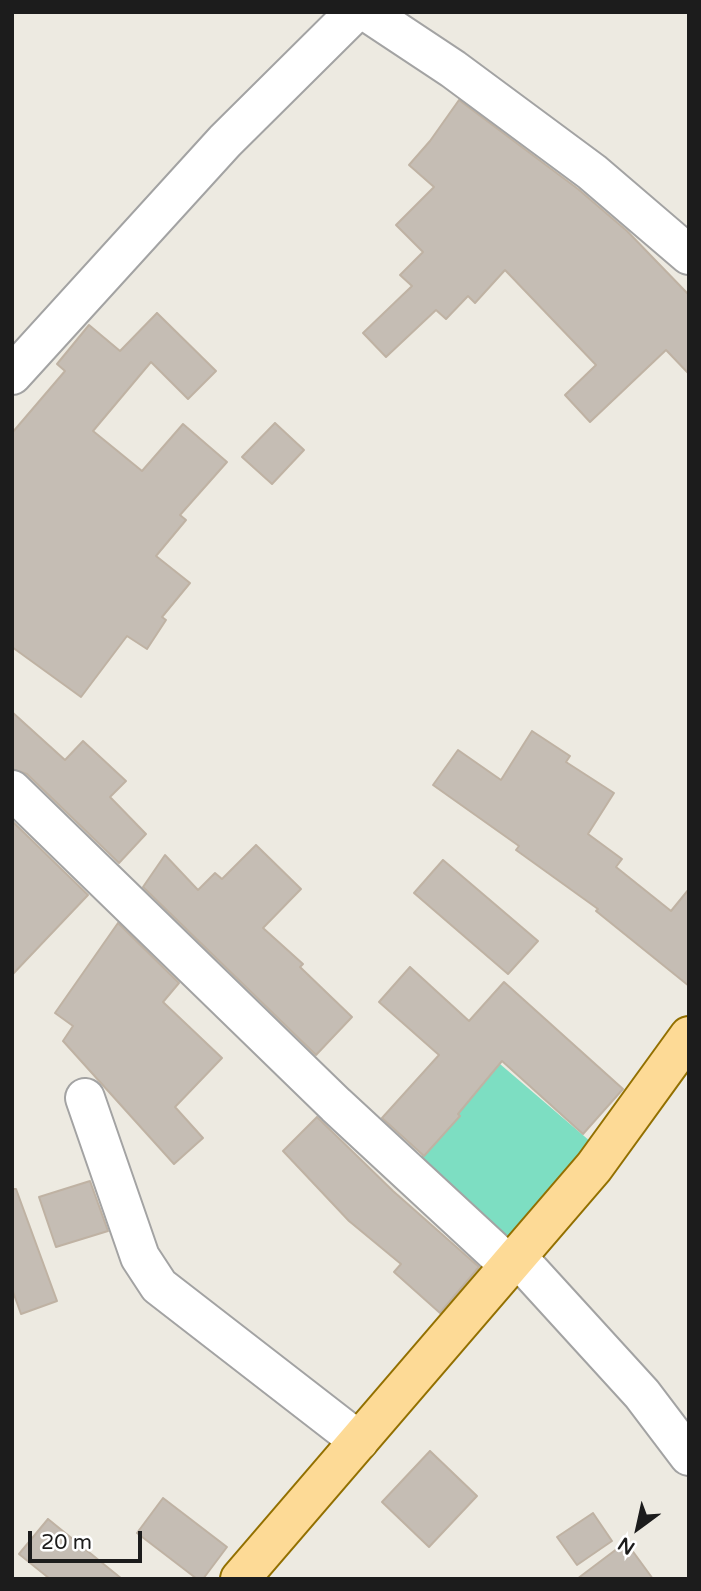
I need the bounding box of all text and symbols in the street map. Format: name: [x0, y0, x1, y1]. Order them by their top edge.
north arrow: [603, 1493, 673, 1563]
scale bar: [32, 1518, 145, 1562]
text: 20 m: [41, 1530, 92, 1555]
text: N: [614, 1532, 639, 1559]

